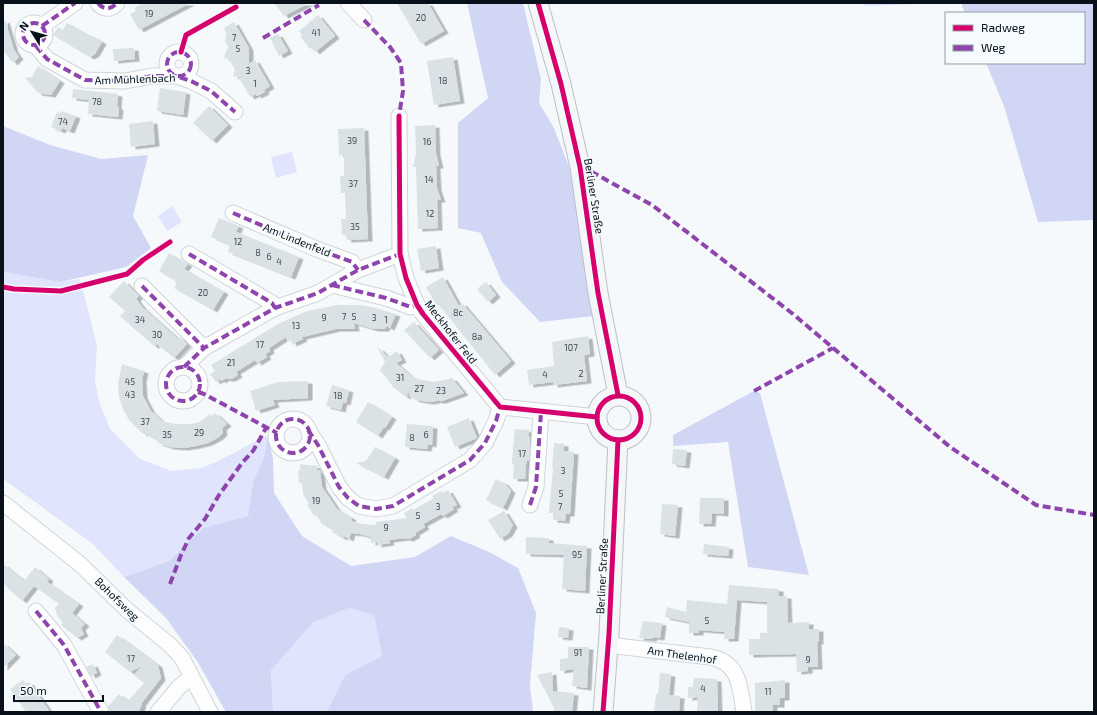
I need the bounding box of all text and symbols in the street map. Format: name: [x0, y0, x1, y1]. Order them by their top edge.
house number: 19: [145, 8, 153, 19]
north arrow: [12, 12, 52, 52]
house number: 20: [416, 12, 426, 23]
legend: [945, 12, 1085, 64]
text: N: [16, 19, 31, 33]
text: Radweg: [981, 20, 1025, 34]
house number: 41: [311, 27, 321, 38]
house number: 7: [232, 32, 237, 43]
text: Weg: [981, 40, 1006, 54]
house number: 5: [236, 43, 241, 54]
house number: 3: [245, 65, 251, 76]
street label: Am Mühlenbach: [94, 71, 176, 86]
house number: 18: [438, 75, 448, 86]
house number: 1: [253, 78, 257, 89]
house number: 78: [92, 96, 102, 107]
house number: 74: [58, 116, 69, 127]
house number: 39: [347, 135, 357, 146]
house number: 16: [423, 136, 431, 147]
street label: Berliner Straße: [582, 157, 607, 235]
house number: 14: [424, 174, 434, 185]
house number: 37: [348, 178, 358, 189]
house number: 12: [426, 208, 434, 219]
street label: Am Lindenfeld: [261, 220, 333, 259]
house number: 35: [350, 221, 360, 232]
house number: 12: [234, 236, 242, 247]
house number: 8: [255, 247, 261, 258]
house number: 6: [266, 251, 272, 262]
house number: 4: [276, 256, 282, 267]
house number: 20: [198, 287, 208, 298]
street label: Meckhofer Feld: [423, 297, 480, 366]
house number: 8c: [453, 307, 464, 318]
house number: 7: [342, 311, 347, 322]
house number: 5: [352, 311, 357, 322]
house number: 9: [321, 312, 327, 323]
house number: 3: [371, 312, 377, 323]
house number: 34: [135, 314, 146, 325]
house number: 1: [384, 314, 388, 325]
house number: 13: [292, 320, 300, 331]
house number: 30: [152, 329, 162, 340]
house number: 8a: [472, 331, 482, 342]
house number: 17: [256, 339, 264, 350]
house number: 107: [564, 342, 578, 353]
house number: 21: [227, 357, 235, 368]
house number: 2: [578, 368, 584, 379]
house number: 4: [542, 369, 548, 380]
house number: 31: [396, 372, 404, 383]
house number: 45: [125, 376, 135, 387]
house number: 27: [414, 383, 424, 394]
house number: 23: [436, 385, 446, 396]
house number: 43: [125, 389, 135, 400]
house number: 18: [333, 390, 343, 401]
house number: 37: [140, 416, 150, 427]
house number: 29: [194, 427, 204, 438]
house number: 35: [162, 429, 172, 440]
house number: 6: [423, 429, 429, 440]
house number: 8: [409, 432, 415, 443]
house number: 17: [518, 448, 526, 459]
house number: 3: [560, 465, 566, 476]
house number: 5: [559, 488, 564, 499]
house number: 19: [312, 495, 320, 506]
house number: 3: [435, 501, 441, 512]
house number: 7: [558, 501, 563, 512]
house number: 5: [416, 510, 421, 521]
house number: 9: [383, 522, 389, 533]
street label: Berliner Straße: [593, 538, 610, 614]
house number: 95: [572, 549, 582, 560]
street label: Bohofsweg: [92, 574, 142, 623]
house number: 5: [705, 615, 710, 626]
street label: Am Thelenhof: [647, 643, 718, 666]
house number: 91: [574, 647, 582, 658]
house number: 17: [127, 653, 135, 664]
house number: 9: [805, 654, 811, 665]
scale bar: [14, 677, 103, 703]
text: 50 m: [20, 683, 47, 697]
house number: 4: [700, 683, 706, 694]
house number: 11: [764, 686, 772, 697]

